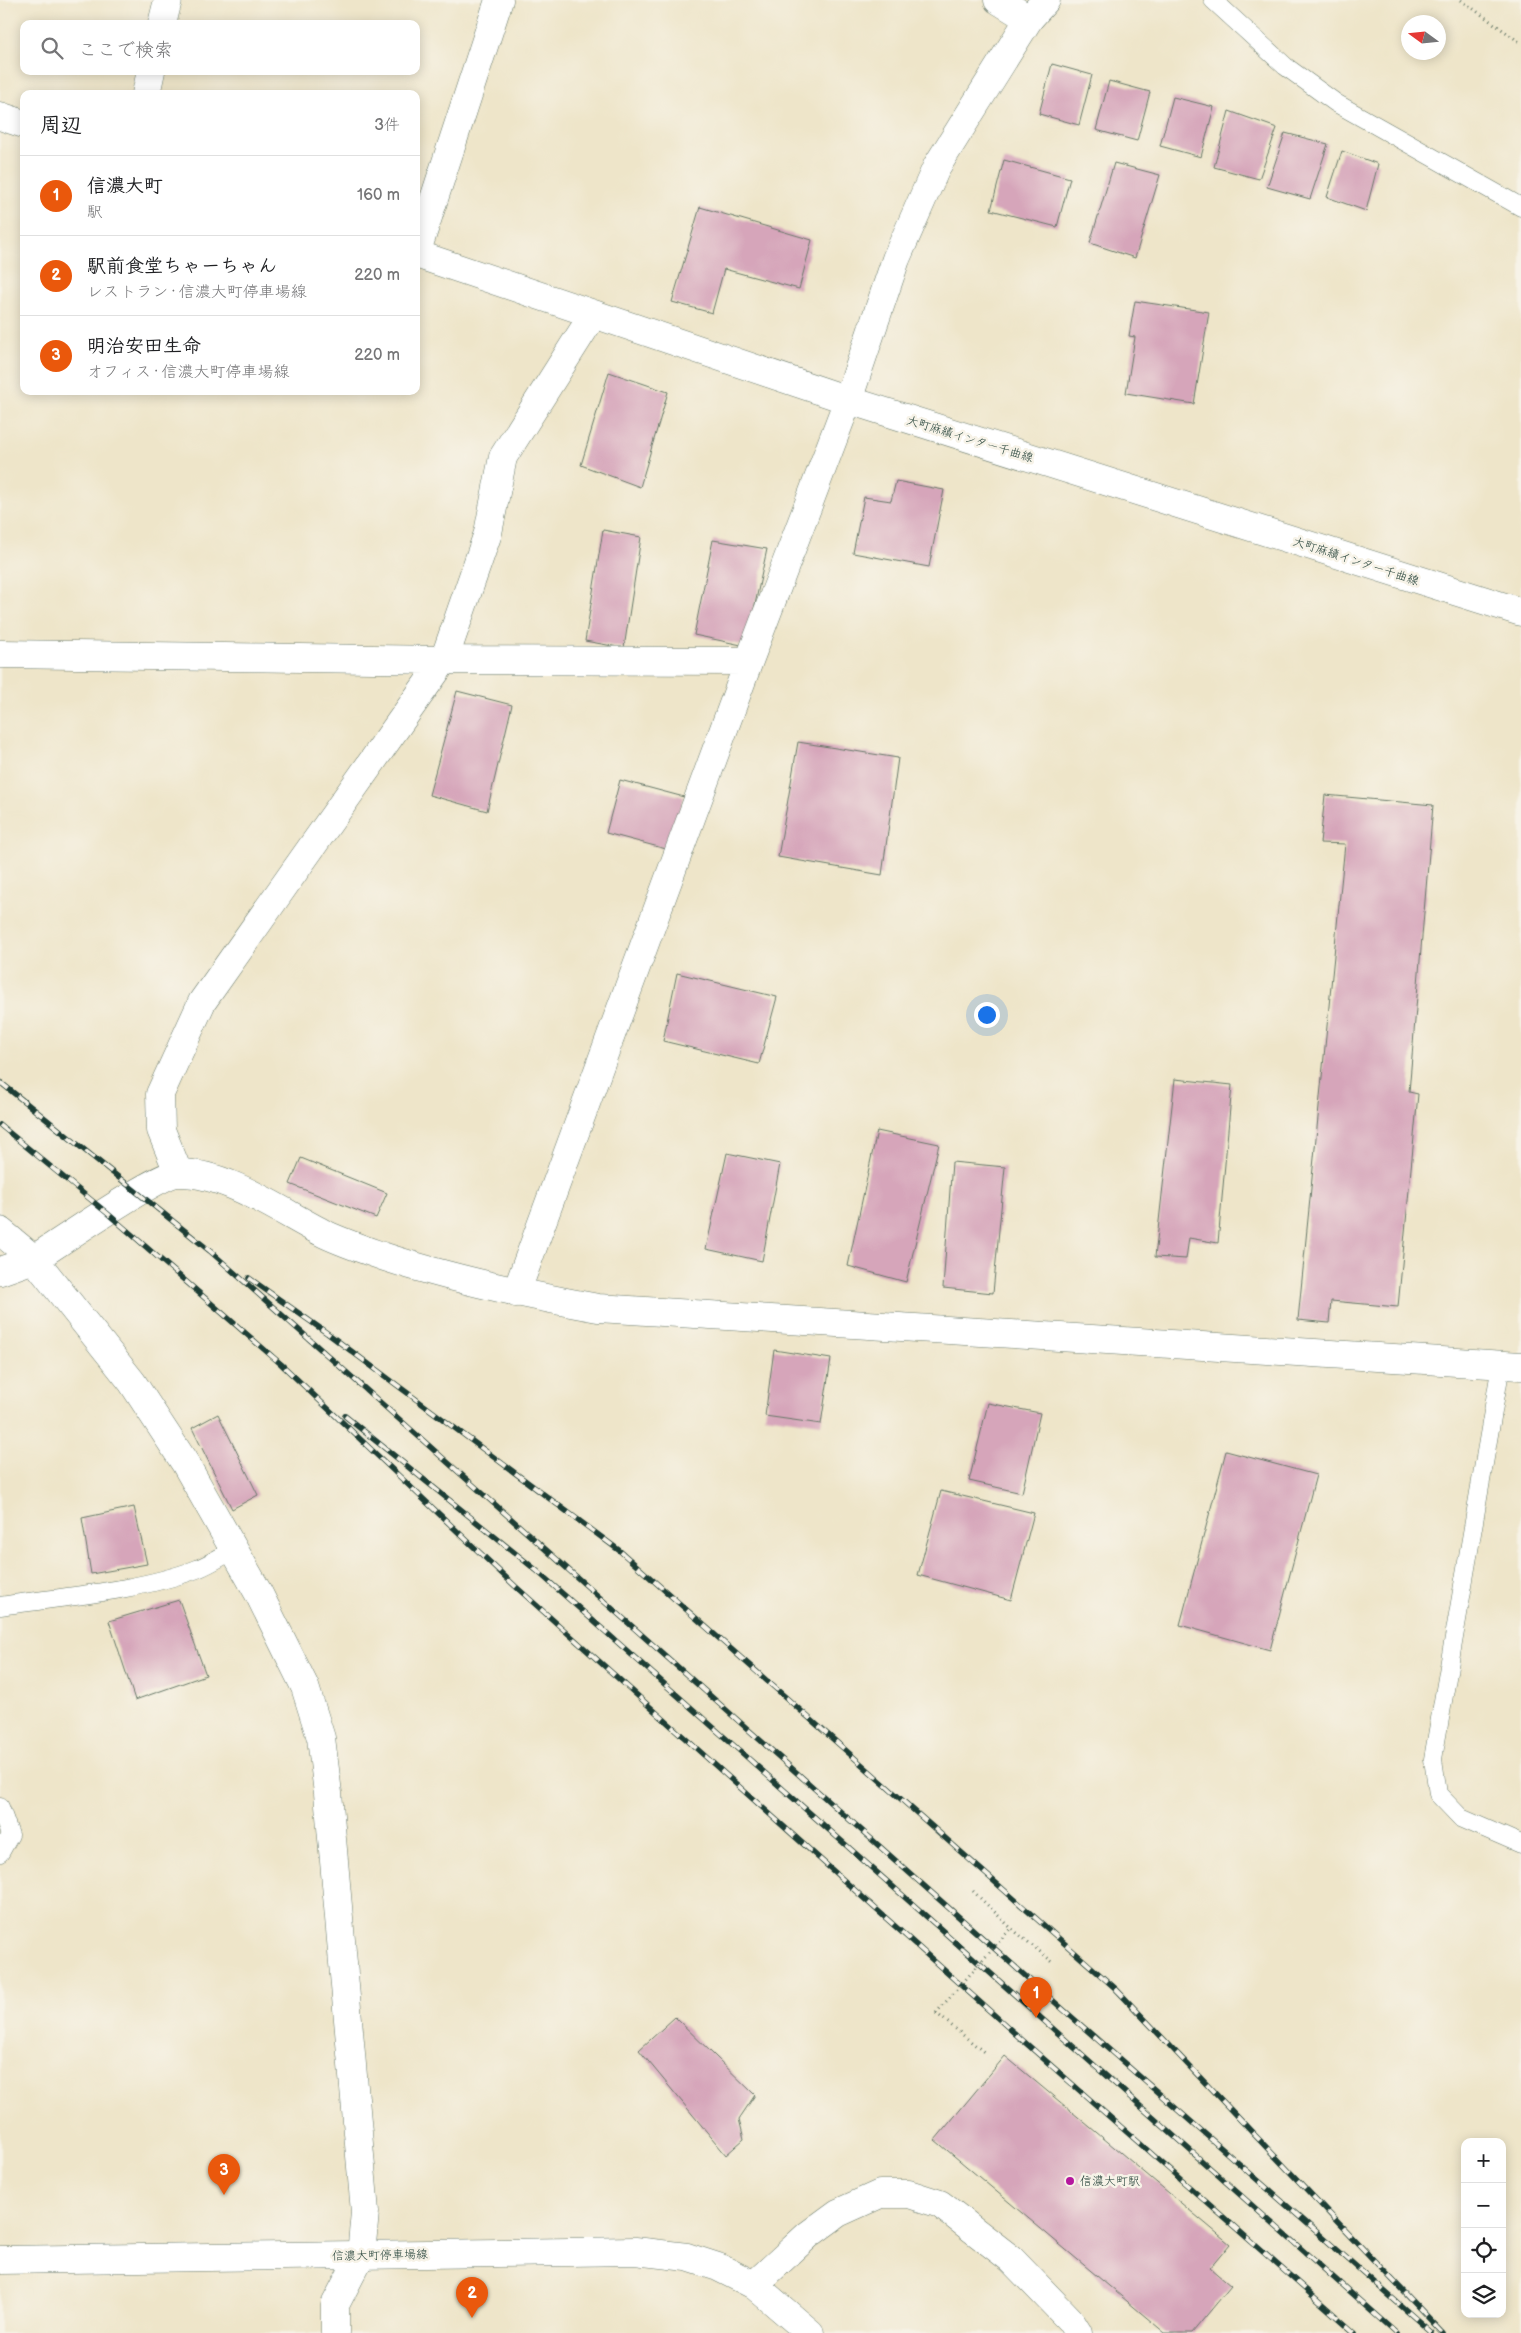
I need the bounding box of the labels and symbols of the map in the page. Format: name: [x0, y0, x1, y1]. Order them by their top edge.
north arrow: [1401, 15, 1446, 60]
street label: 大町麻績インター千曲線: [905, 413, 1035, 466]
street label: 大町麻績インター千曲線: [1291, 534, 1421, 589]
your location: [974, 1002, 1000, 1028]
pin: 1: [1020, 1977, 1052, 2018]
pin: 3: [208, 2154, 240, 2195]
place label: 信濃大町駅: [1080, 2174, 1140, 2189]
marker: 信濃大町駅: [1064, 2175, 1076, 2187]
street label: 信濃大町停車場線: [332, 2247, 428, 2264]
pin: 2: [456, 2277, 488, 2318]

